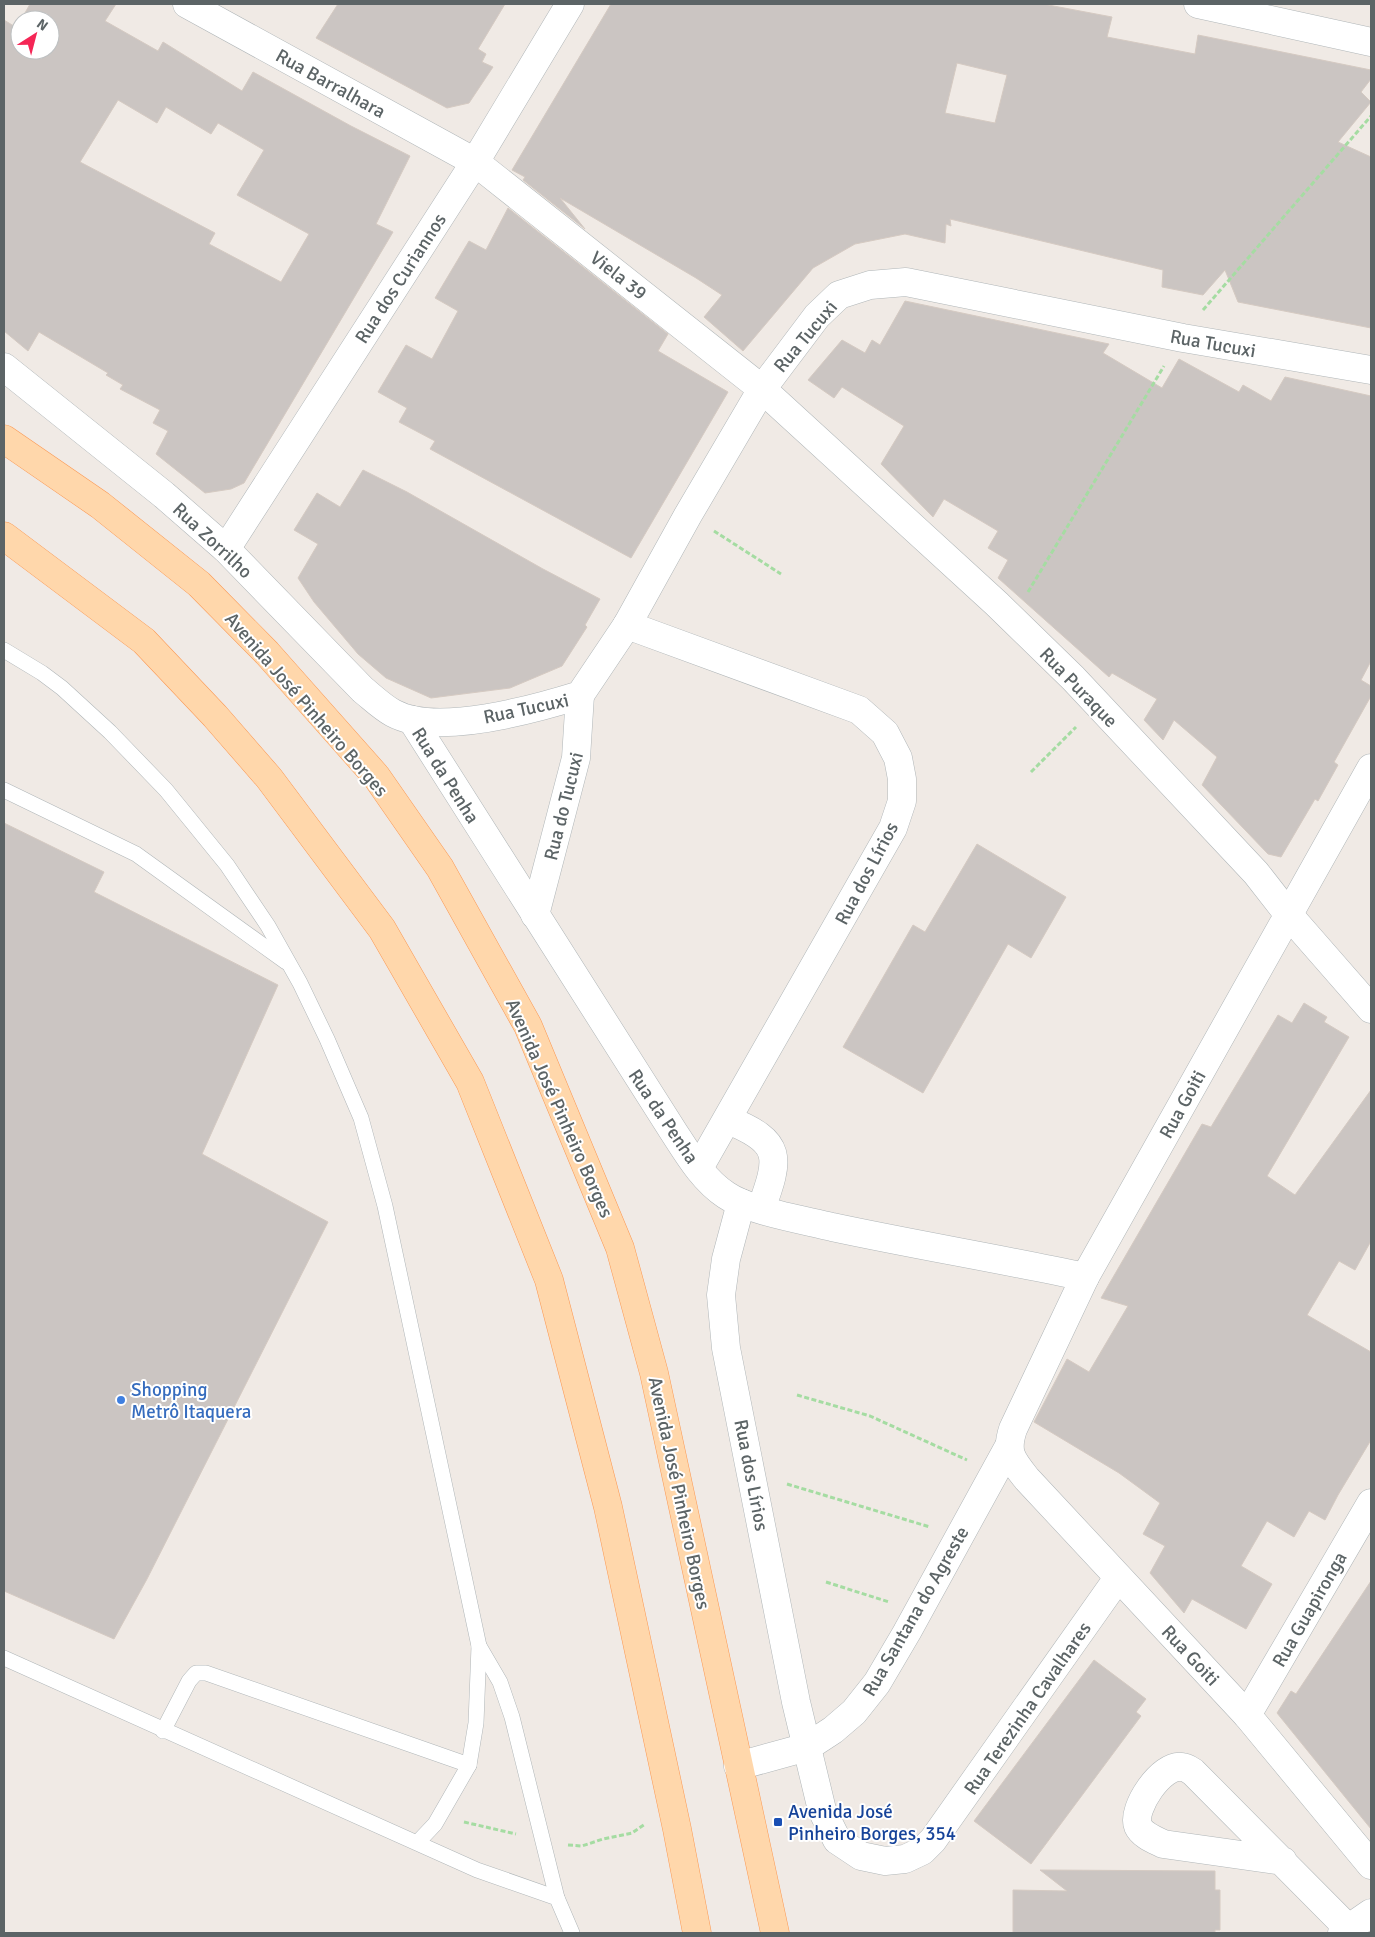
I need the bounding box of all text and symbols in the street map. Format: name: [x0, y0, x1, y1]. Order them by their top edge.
north arrow: [10, 10, 60, 60]
text: N: [33, 15, 51, 35]
street label: Rua Barralhara: [271, 44, 390, 124]
street label: Rua dos Curiannos: [350, 209, 452, 348]
street label: Viela 39: [585, 246, 652, 305]
street label: Rua Tucuxi: [769, 296, 843, 378]
street label: Rua Tucuxi: [1168, 325, 1258, 363]
street label: Rua Zorrilho: [167, 498, 257, 584]
street label: Avenida José Pinheiro Borges: [219, 607, 393, 802]
street label: Rua Puraque: [1034, 643, 1122, 733]
street label: Rua Tucuxi: [481, 688, 571, 730]
street label: Rua da Penha: [406, 723, 484, 828]
street label: Rua do Tucuxi: [539, 750, 589, 863]
street label: Rua dos Lírios: [830, 818, 904, 929]
street label: Avenida José Pinheiro Borges: [500, 995, 618, 1222]
street label: Rua da Penha: [623, 1065, 704, 1169]
street label: Rua Goiti: [1154, 1066, 1211, 1143]
street label: Avenida José Pinheiro Borges: [643, 1375, 715, 1612]
place label: Shopping Metrô Itaquera: [131, 1378, 251, 1424]
marker: Shopping Metrô Itaquera: [115, 1394, 127, 1406]
street label: Rua dos Lírios: [728, 1417, 774, 1533]
street label: Rua Santana do Agreste: [857, 1522, 974, 1701]
street label: Rua Guapironga: [1267, 1548, 1353, 1671]
street label: Rua Terezinha Cavalhares: [959, 1617, 1097, 1800]
street label: Rua Goiti: [1156, 1620, 1224, 1691]
place label: Avenida José Pinheiro Borges, 354: [788, 1800, 956, 1846]
marker: Avenida José Pinheiro Borges, 354: [772, 1816, 784, 1828]

